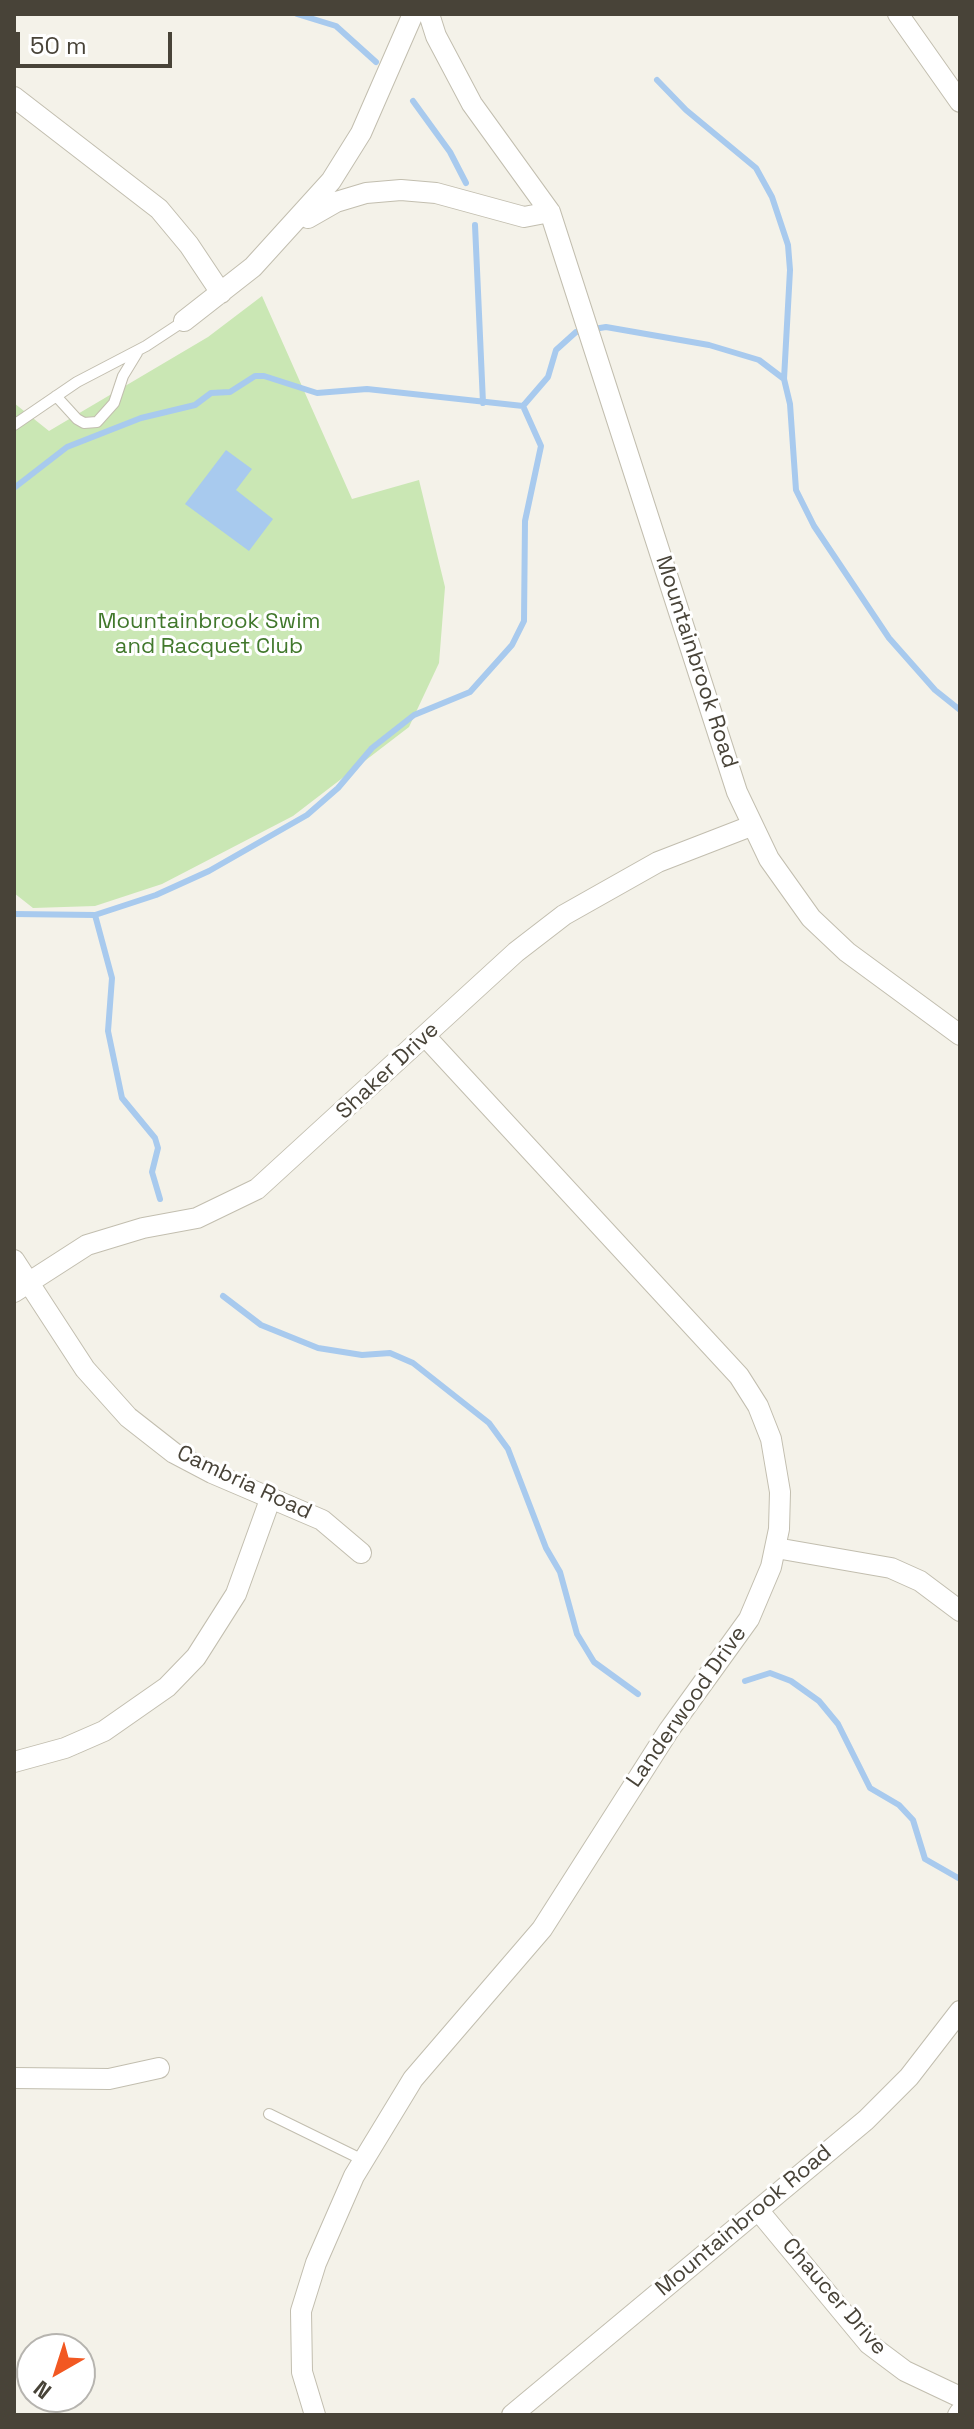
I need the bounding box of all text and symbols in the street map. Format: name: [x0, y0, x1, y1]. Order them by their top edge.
scale bar: [20, 16, 176, 66]
text: 50 m: [30, 30, 87, 61]
street label: Mountainbrook Road: [649, 553, 743, 771]
park label: Mountainbrook Swim and Racquet Club: [97, 609, 321, 660]
street label: Shaker Drive: [331, 1017, 445, 1125]
street label: Cambria Road: [172, 1440, 316, 1526]
street label: Landerwood Drive: [621, 1621, 753, 1793]
street label: Mountainbrook Road: [651, 2140, 837, 2302]
street label: Chaucer Drive: [776, 2233, 892, 2361]
north arrow: [16, 2333, 96, 2413]
text: N: [28, 2375, 57, 2406]

